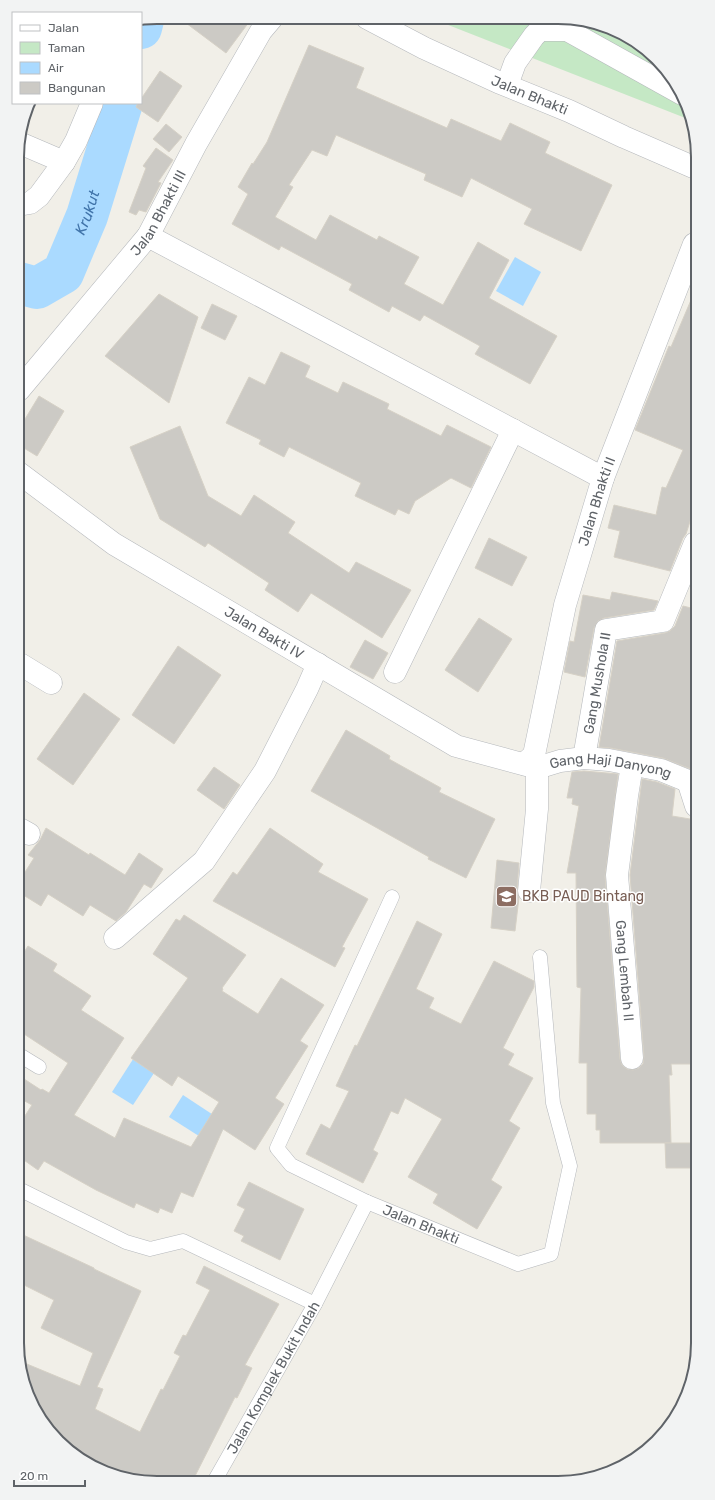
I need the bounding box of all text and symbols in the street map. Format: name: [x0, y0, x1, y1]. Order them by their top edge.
legend: [12, 12, 142, 104]
text: Jalan: [48, 21, 79, 35]
text: Taman: [48, 41, 85, 55]
text: Air: [48, 61, 64, 75]
street label: Jalan Bhakti: [489, 72, 570, 118]
text: Bangunan: [48, 81, 105, 95]
street label: Jalan Bhakti III: [127, 167, 189, 259]
water label: Krukut: [71, 188, 104, 238]
street label: Jalan Bhakti II: [575, 454, 619, 548]
street label: Jalan Bakti IV: [221, 603, 307, 663]
street label: Gang Mushola II: [580, 631, 614, 735]
street label: Gang Haji Danyong: [547, 749, 674, 782]
school or university icon: BKB PAUD Bintang: [493, 883, 519, 909]
place label: BKB PAUD Bintang: [522, 888, 644, 905]
street label: Gang Lembah II: [612, 919, 637, 1022]
street label: Jalan Bhakti: [380, 1201, 462, 1247]
street label: Jalan Komplek Bukit Indah: [223, 1298, 323, 1457]
scale bar: [14, 1462, 85, 1488]
text: 20 m: [20, 1469, 48, 1483]

